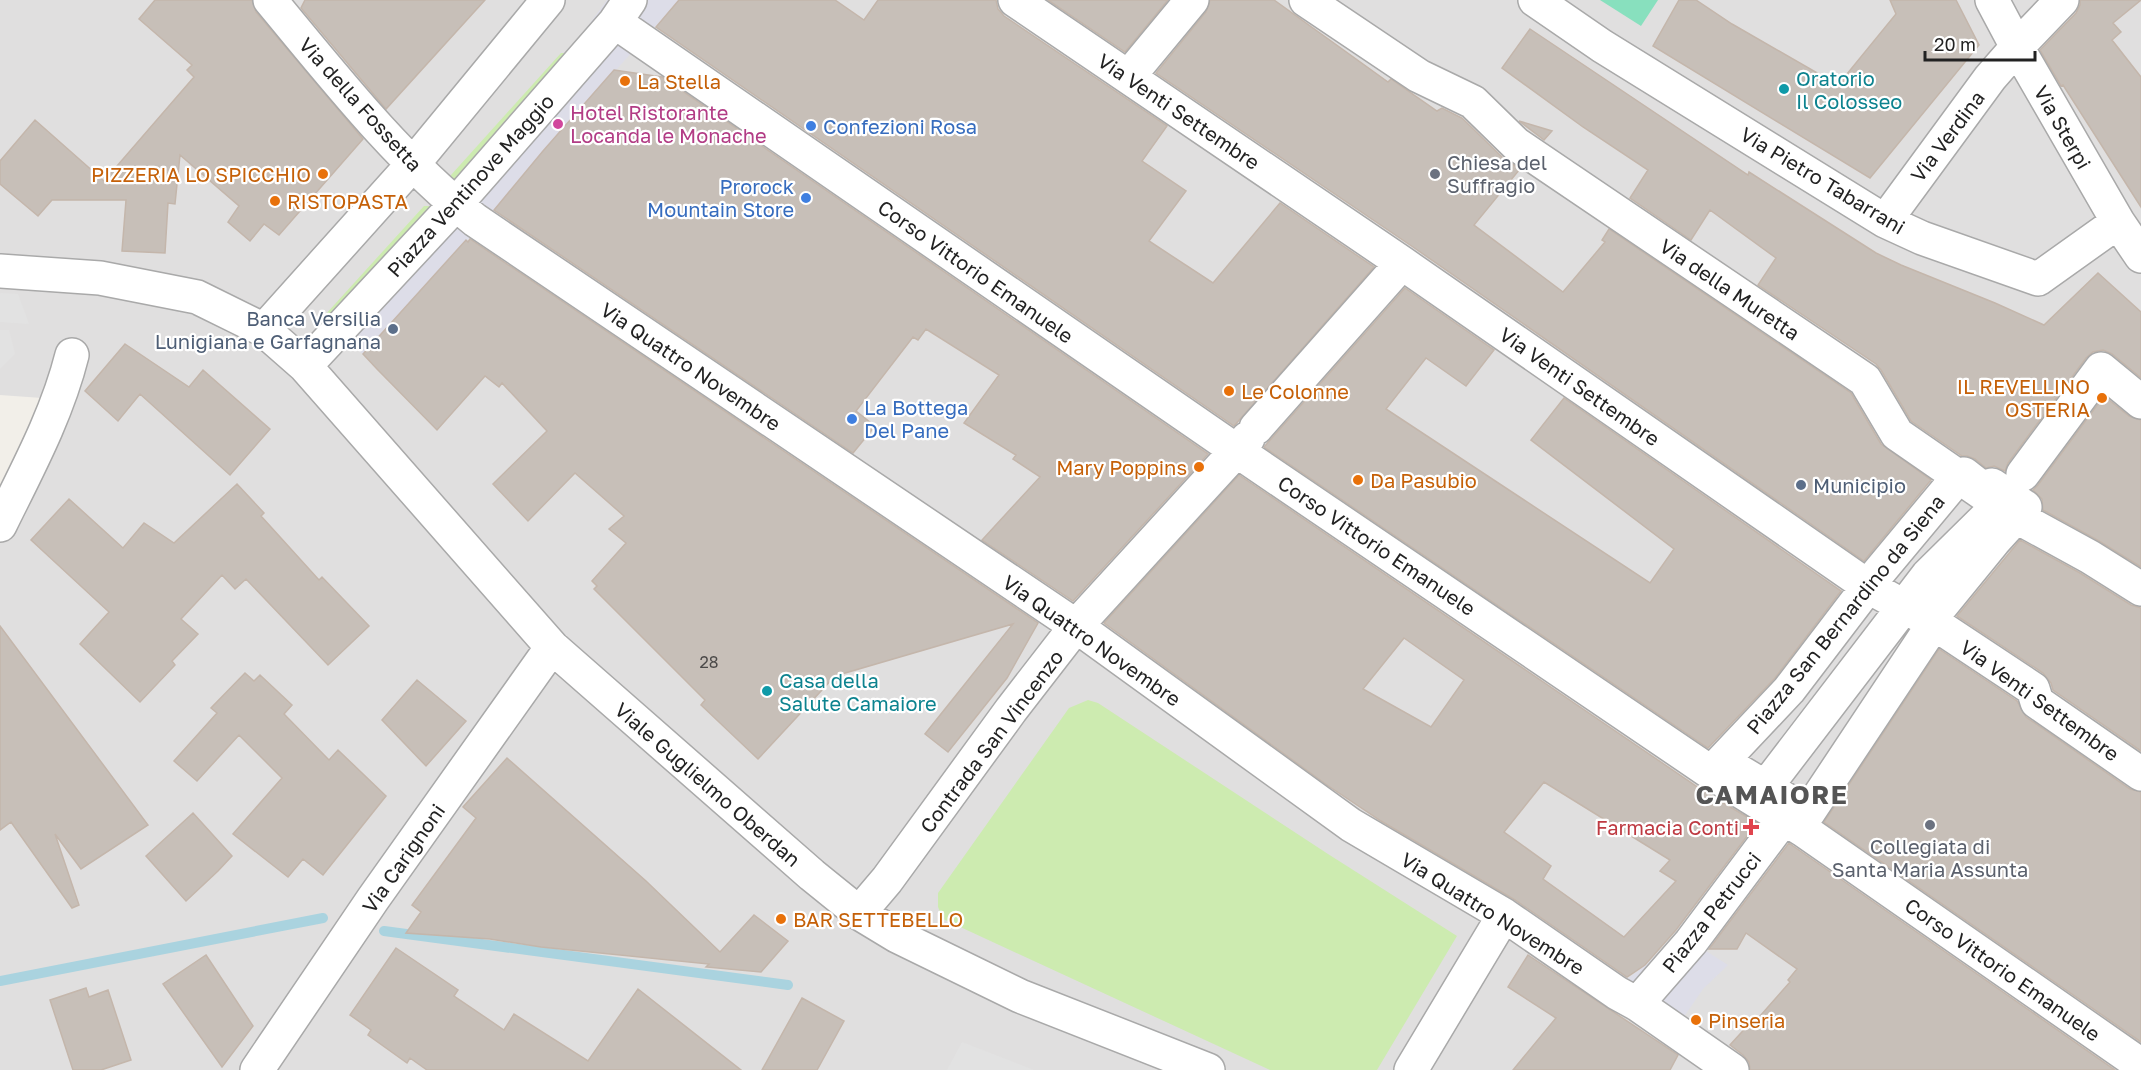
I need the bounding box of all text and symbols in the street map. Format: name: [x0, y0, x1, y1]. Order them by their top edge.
scale bar: [1925, 24, 2034, 62]
street label: Via della Fossetta: [295, 32, 427, 176]
text: 20 m: [1934, 33, 1976, 55]
street label: Via Venti Settembre: [1093, 48, 1265, 174]
place label: Oratorio Il Colosseo: [1796, 66, 1902, 113]
place label: La Stella: [637, 69, 721, 93]
marker: La Stella: [618, 74, 632, 88]
street label: Via Sterpi: [2029, 81, 2097, 173]
marker: Oratorio Il Colosseo: [1777, 82, 1791, 96]
street label: Via Verdina: [1905, 86, 1989, 186]
street label: Piazza Ventinove Maggio: [382, 89, 558, 281]
place label: Hotel Ristorante Locanda le Monache: [570, 100, 767, 147]
place label: Confezioni Rosa: [823, 114, 977, 138]
marker: Hotel Ristorante Locanda le Monache: [551, 117, 565, 131]
marker: Confezioni Rosa: [804, 119, 818, 133]
street label: Via Pietro Tabarrani: [1736, 121, 1910, 239]
place label: Chiesa del Suffragio: [1447, 150, 1547, 197]
place label: PIZZERIA LO SPICCHIO: [91, 162, 311, 186]
marker: PIZZERIA LO SPICCHIO: [316, 167, 330, 181]
marker: Chiesa del Suffragio: [1428, 167, 1442, 181]
place label: Prorock Mountain Store: [647, 174, 794, 221]
place label: RISTOPASTA: [287, 189, 408, 213]
marker: Prorock Mountain Store: [799, 191, 813, 205]
marker: RISTOPASTA: [268, 194, 282, 208]
street label: Corso Vittorio Emanuele: [874, 194, 1078, 348]
street label: Via della Muretta: [1655, 233, 1805, 345]
street label: Via Quattro Novembre: [596, 297, 786, 435]
place label: Banca Versilia Lunigiana e Garfagnana: [155, 306, 381, 353]
marker: Banca Versilia Lunigiana e Garfagnana: [386, 322, 400, 336]
street label: Via Venti Settembre: [1495, 322, 1665, 450]
place label: IL REVELLINO OSTERIA: [1957, 374, 2090, 421]
place label: Le Colonne: [1241, 379, 1349, 403]
marker: Le Colonne: [1222, 384, 1236, 398]
marker: IL REVELLINO OSTERIA: [2095, 391, 2109, 405]
place label: La Bottega Del Pane: [864, 395, 968, 442]
marker: La Bottega Del Pane: [845, 412, 859, 426]
place label: Mary Poppins: [1056, 455, 1187, 479]
marker: Mary Poppins: [1192, 460, 1206, 474]
place label: Da Pasubio: [1370, 468, 1477, 492]
street label: Corso Vittorio Emanuele: [1274, 470, 1480, 620]
marker: Da Pasubio: [1351, 473, 1365, 487]
place label: Municipio: [1813, 473, 1906, 497]
marker: Municipio: [1794, 478, 1808, 492]
street label: Piazza San Bernardino da Siena: [1741, 489, 1949, 739]
street label: Via Quattro Novembre: [998, 569, 1186, 711]
street label: Via Venti Settembre: [1956, 634, 2124, 766]
street label: Contrada San Vincenzo: [914, 645, 1068, 837]
house number: 28: [699, 652, 719, 672]
place label: Casa della Salute Camaiore: [779, 668, 937, 715]
marker: Casa della Salute Camaiore: [760, 684, 774, 698]
street label: Viale Guglielmo Oberdan: [610, 697, 806, 871]
district label: CAMAIORE: [1695, 779, 1849, 810]
street label: Via Carignoni: [357, 799, 449, 917]
place label: Farmacia Conti: [1596, 815, 1739, 839]
marker: Collegiata di Santa Maria Assunta: [1923, 818, 1937, 832]
marker: Farmacia Conti: [1744, 820, 1758, 834]
place label: Collegiata di Santa Maria Assunta: [1832, 834, 2028, 881]
street label: Via Quattro Novembre: [1397, 847, 1589, 979]
street label: Piazza Petrucci: [1657, 847, 1765, 977]
street label: Corso Vittorio Emanuele: [1901, 892, 2105, 1046]
place label: BAR SETTEBELLO: [793, 907, 963, 931]
marker: BAR SETTEBELLO: [774, 912, 788, 926]
place label: Pinseria: [1708, 1008, 1785, 1032]
marker: Pinseria: [1689, 1013, 1703, 1027]

